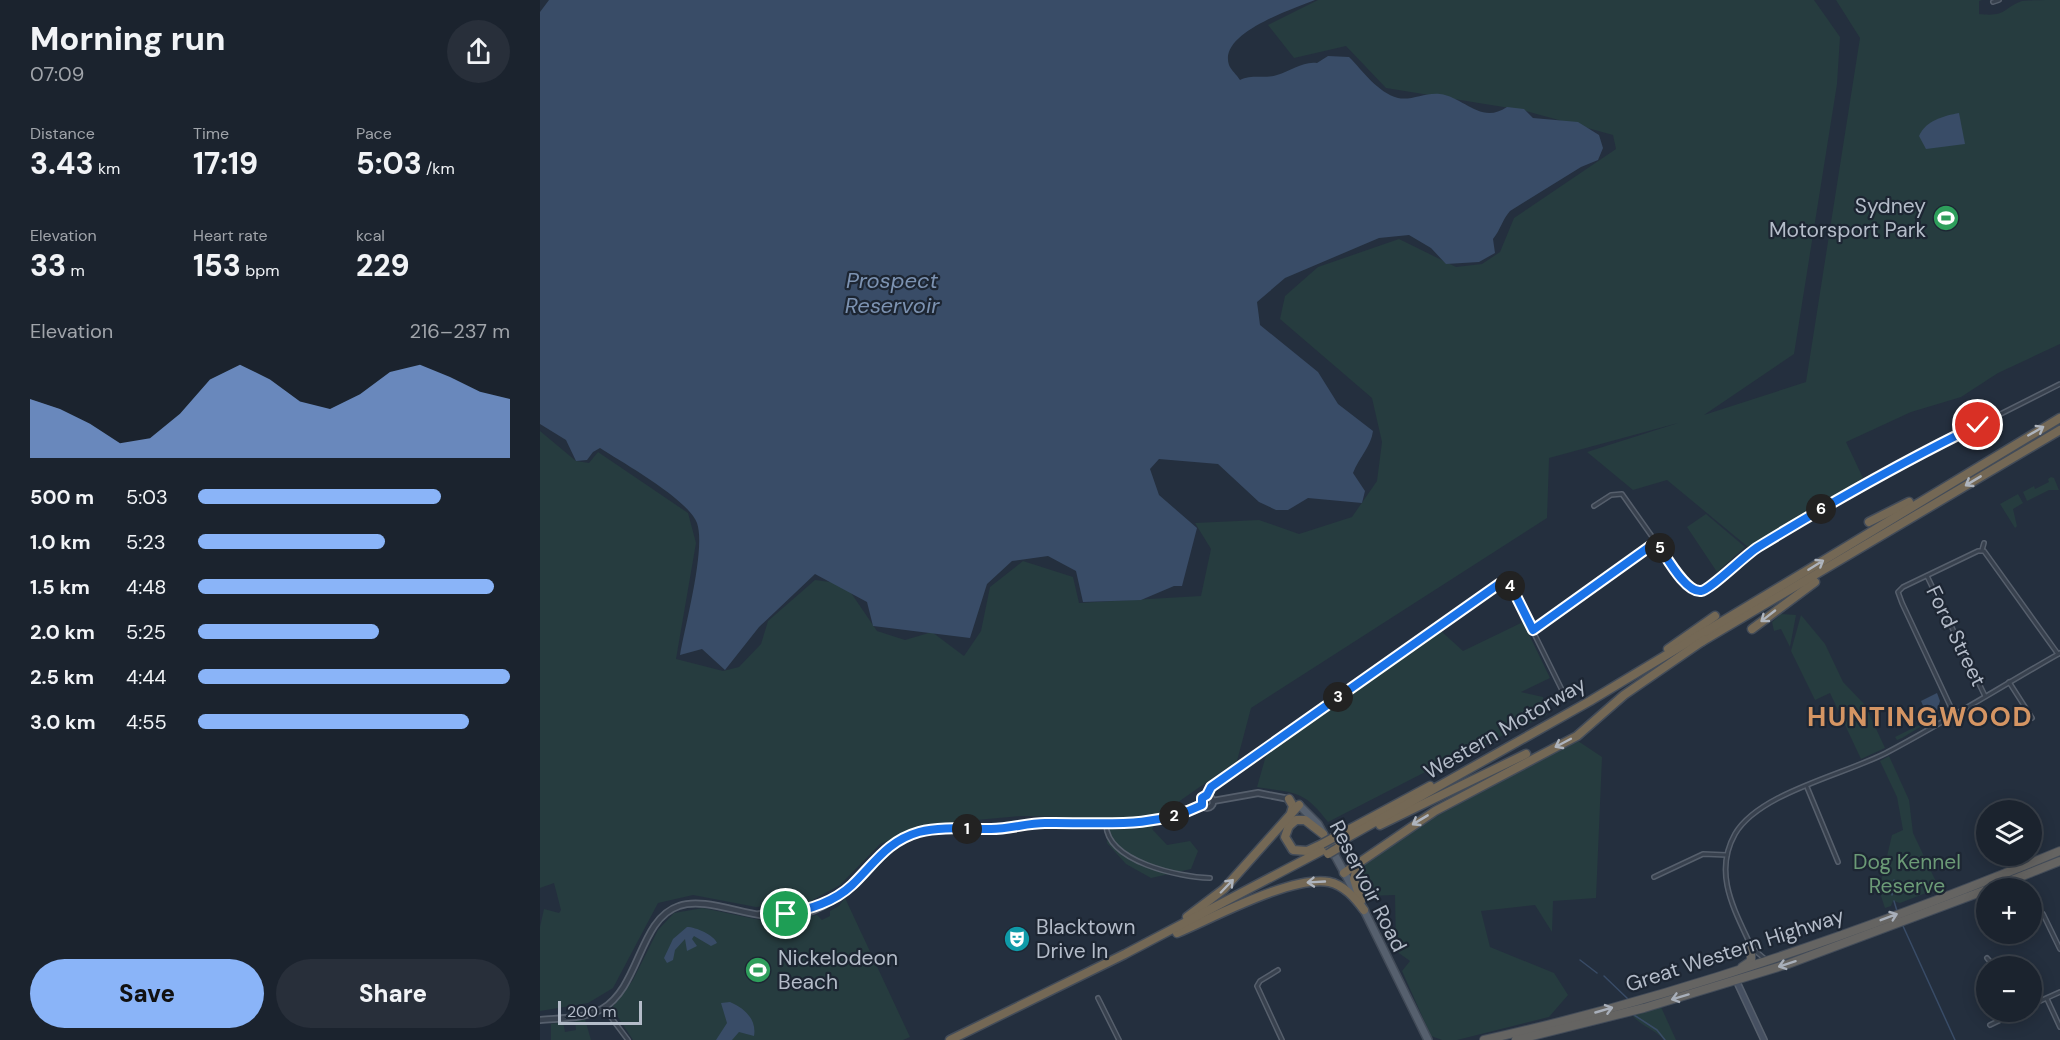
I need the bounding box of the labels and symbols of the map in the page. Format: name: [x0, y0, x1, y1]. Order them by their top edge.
place label: Sydney Motorsport Park: [1769, 192, 1926, 244]
sports icon: Sydney Motorsport Park: [1931, 203, 1961, 233]
water label: Prospect Reservoir: [845, 266, 940, 320]
pin: [1952, 399, 2003, 450]
one-way arrow: [2027, 425, 2044, 437]
one-way arrow: [1965, 476, 1982, 488]
pin: 6: [1806, 494, 1836, 524]
pin: 5: [1645, 533, 1675, 563]
one-way arrow: [1807, 559, 1824, 571]
pin: 4: [1495, 571, 1525, 601]
street label: Ford Street: [1920, 581, 1992, 691]
one-way arrow: [1760, 609, 1776, 622]
street label: Western Motorway: [1419, 670, 1591, 786]
pin: 3: [1323, 682, 1353, 712]
district label: HUNTINGWOOD: [1807, 699, 2033, 734]
one-way arrow: [1555, 737, 1572, 749]
pin: 2: [1159, 801, 1189, 831]
pin: 1: [952, 814, 982, 844]
street label: Reservoir Road: [1323, 815, 1413, 957]
one-way arrow: [1412, 815, 1429, 827]
park label: Dog Kennel Reserve: [1853, 848, 1961, 900]
one-way arrow: [1307, 877, 1327, 888]
one-way arrow: [1220, 879, 1234, 894]
pin: [760, 888, 811, 939]
street label: Great Western Highway: [1622, 901, 1848, 999]
one-way arrow: [1879, 911, 1898, 922]
place label: Blacktown Drive In: [1036, 913, 1135, 965]
theatre icon: Blacktown Drive In: [1002, 924, 1032, 954]
place label: Nickelodeon Beach: [778, 944, 898, 996]
sports icon: Nickelodeon Beach: [743, 955, 773, 985]
one-way arrow: [1778, 959, 1797, 970]
one-way arrow: [1671, 992, 1690, 1003]
scale bar: [558, 998, 642, 1026]
one-way arrow: [1594, 1004, 1613, 1015]

